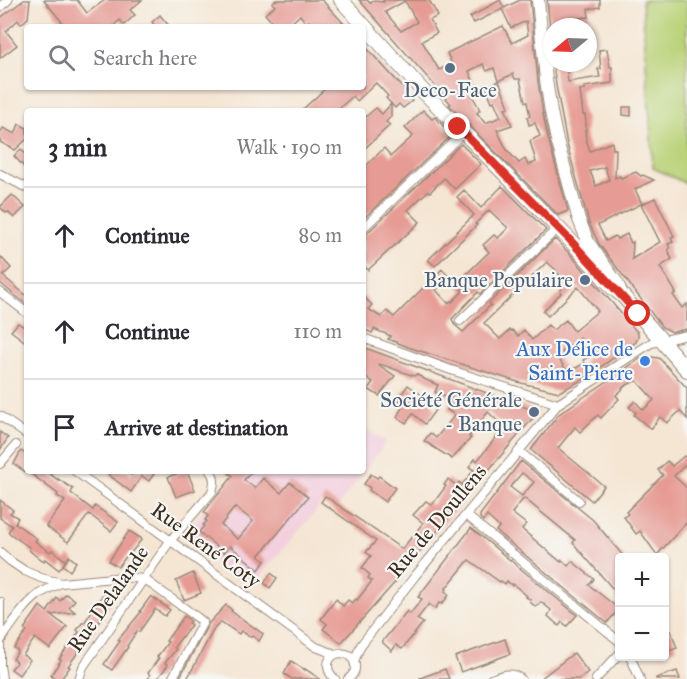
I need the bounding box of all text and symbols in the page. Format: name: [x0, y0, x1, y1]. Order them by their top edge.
north arrow: [543, 18, 597, 72]
search box: [24, 24, 366, 90]
icon: search: [45, 41, 78, 74]
text: Search here: [93, 44, 197, 71]
marker: Deco-Face: [443, 61, 457, 75]
place label: Deco-Face: [403, 77, 497, 103]
route end: [444, 113, 470, 139]
text: 3 min: [48, 131, 107, 163]
text: Walk · 190 m: [237, 135, 342, 159]
icon: ahead: [48, 219, 81, 252]
text: Continue: [105, 222, 190, 249]
text: 80 m: [299, 223, 342, 247]
place label: Banque Populaire: [424, 267, 573, 293]
marker: Banque Populaire: [578, 273, 592, 287]
route start: [624, 300, 650, 326]
icon: ahead: [48, 315, 81, 348]
text: Continue: [105, 318, 190, 345]
text: 110 m: [294, 319, 342, 343]
place label: Aux Délice de Saint-Pierre: [515, 336, 633, 386]
marker: Aux Délice de Saint-Pierre: [638, 354, 652, 368]
place label: Société Générale - Banque: [380, 387, 522, 437]
marker: Société Générale - Banque: [527, 405, 541, 419]
icon: arrive: [48, 411, 81, 444]
text: Arrive at destination: [105, 414, 288, 441]
street label: Rue de Doullens: [382, 459, 492, 583]
street label: Rue René Coty: [146, 496, 267, 594]
street label: Rue Delalande: [62, 541, 154, 657]
map controls: [615, 553, 669, 661]
button: +: [615, 553, 669, 607]
button: −: [615, 607, 669, 661]

